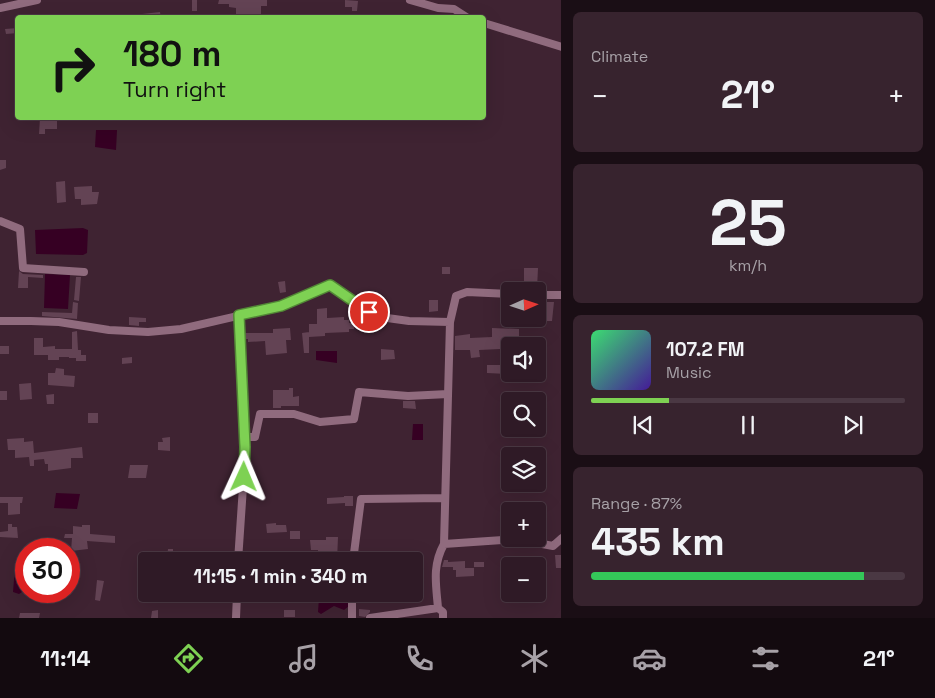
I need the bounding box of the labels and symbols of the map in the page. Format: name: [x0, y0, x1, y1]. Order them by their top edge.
north arrow: [501, 282, 546, 328]
pin: [348, 291, 390, 333]
position arrow: [217, 450, 269, 502]
speed limit sign: 30: [15, 538, 80, 603]

